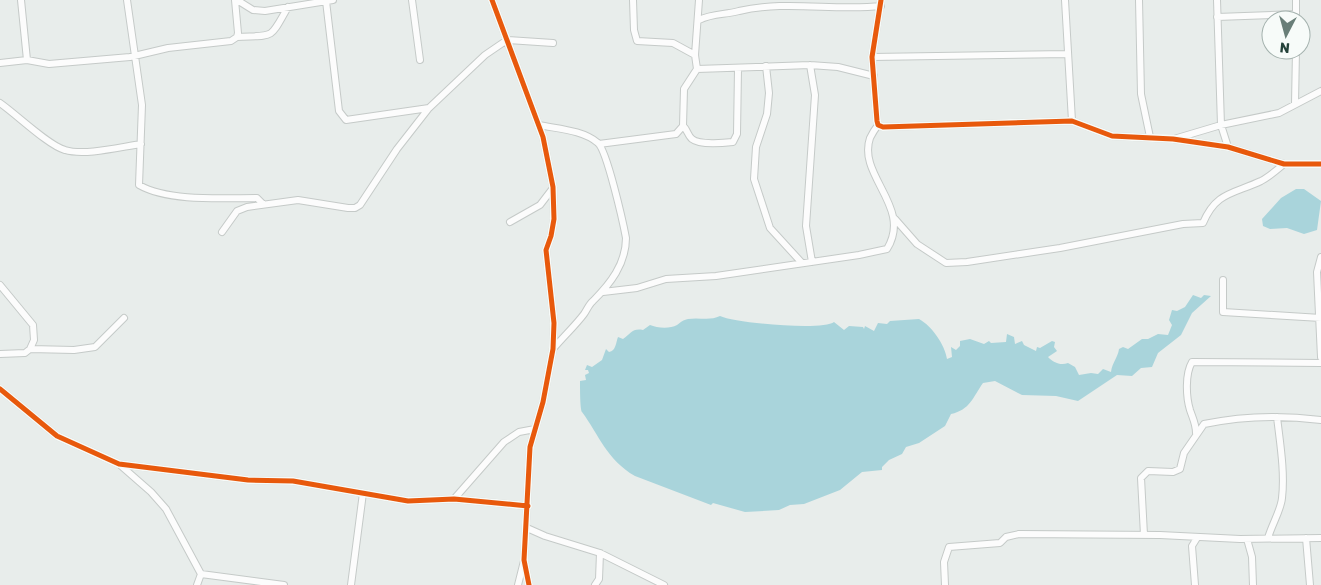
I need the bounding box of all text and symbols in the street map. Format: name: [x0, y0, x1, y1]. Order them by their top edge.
north arrow: [1261, 10, 1311, 60]
text: N: [1279, 38, 1291, 56]

